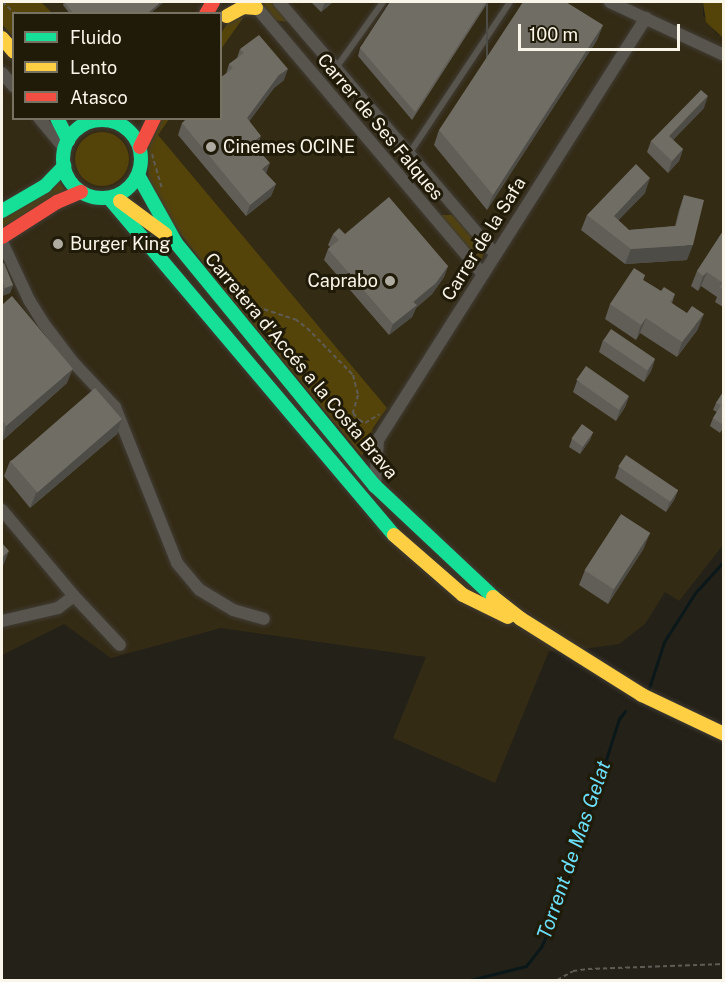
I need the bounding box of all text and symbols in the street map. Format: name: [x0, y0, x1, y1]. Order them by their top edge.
legend: [12, 12, 222, 120]
scale bar: [521, 12, 683, 50]
text: 100 m: [529, 24, 578, 45]
text: Fluido: [70, 27, 122, 48]
street label: Carrer de Ses Falques: [312, 49, 448, 205]
text: Lento: [70, 57, 117, 78]
text: Atasco: [70, 87, 128, 108]
place label: Cinemes OCINE: [223, 136, 355, 158]
marker: Cinemes OCINE: [204, 140, 218, 154]
street label: Carrer de la Safa: [437, 173, 531, 305]
place label: Burger King: [70, 233, 170, 255]
marker: Burger King: [51, 237, 65, 251]
street label: Carretera d'Accés a la Costa Brava: [200, 249, 402, 483]
place label: Caprabo: [307, 270, 378, 292]
marker: Caprabo: [383, 274, 397, 288]
water label: Torrent de Mas Gelat: [532, 757, 616, 943]

